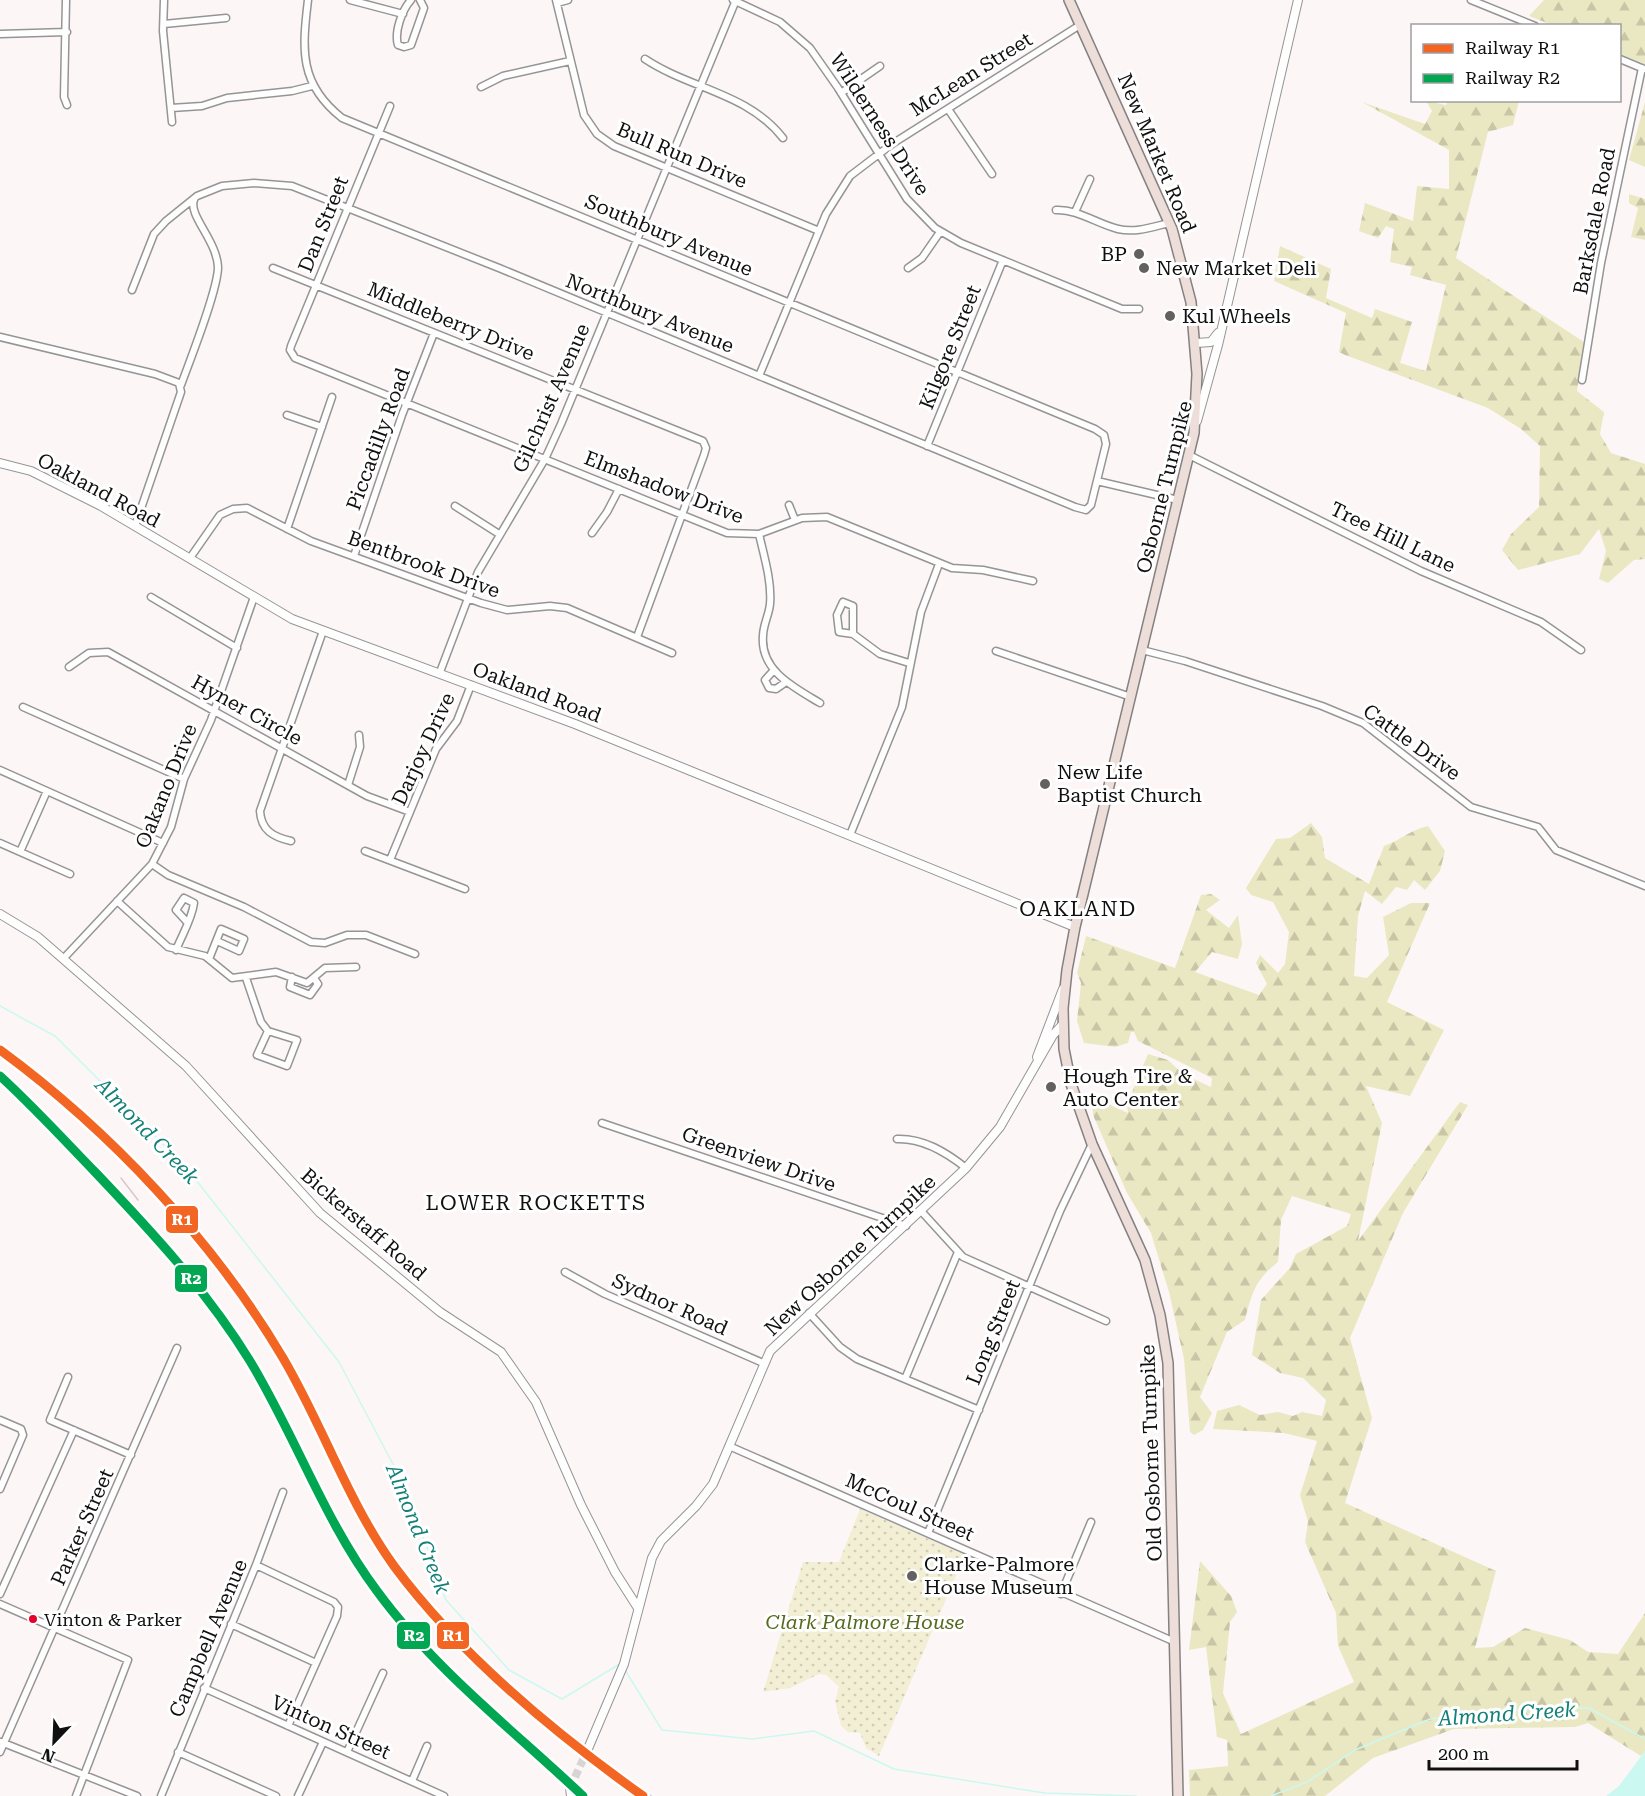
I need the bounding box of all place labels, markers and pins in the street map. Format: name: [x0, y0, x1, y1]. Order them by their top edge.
place label: BP: [1101, 242, 1127, 266]
marker: BP: [1132, 247, 1146, 261]
place label: New Market Deli: [1156, 256, 1317, 280]
marker: New Market Deli: [1137, 261, 1151, 275]
place label: Kul Wheels: [1182, 304, 1291, 328]
marker: Kul Wheels: [1163, 309, 1177, 323]
place label: New Life Baptist Church: [1057, 760, 1202, 807]
marker: New Life Baptist Church: [1038, 777, 1052, 791]
place label: Hough Tire & Auto Center: [1063, 1064, 1192, 1111]
marker: Hough Tire & Auto Center: [1044, 1080, 1058, 1094]
place label: Clarke-Palmore House Museum: [924, 1552, 1074, 1599]
marker: Clarke-Palmore House Museum: [905, 1569, 919, 1583]
place label: Vinton & Parker: [44, 1609, 182, 1630]
marker: Vinton & Parker: [27, 1613, 39, 1625]

